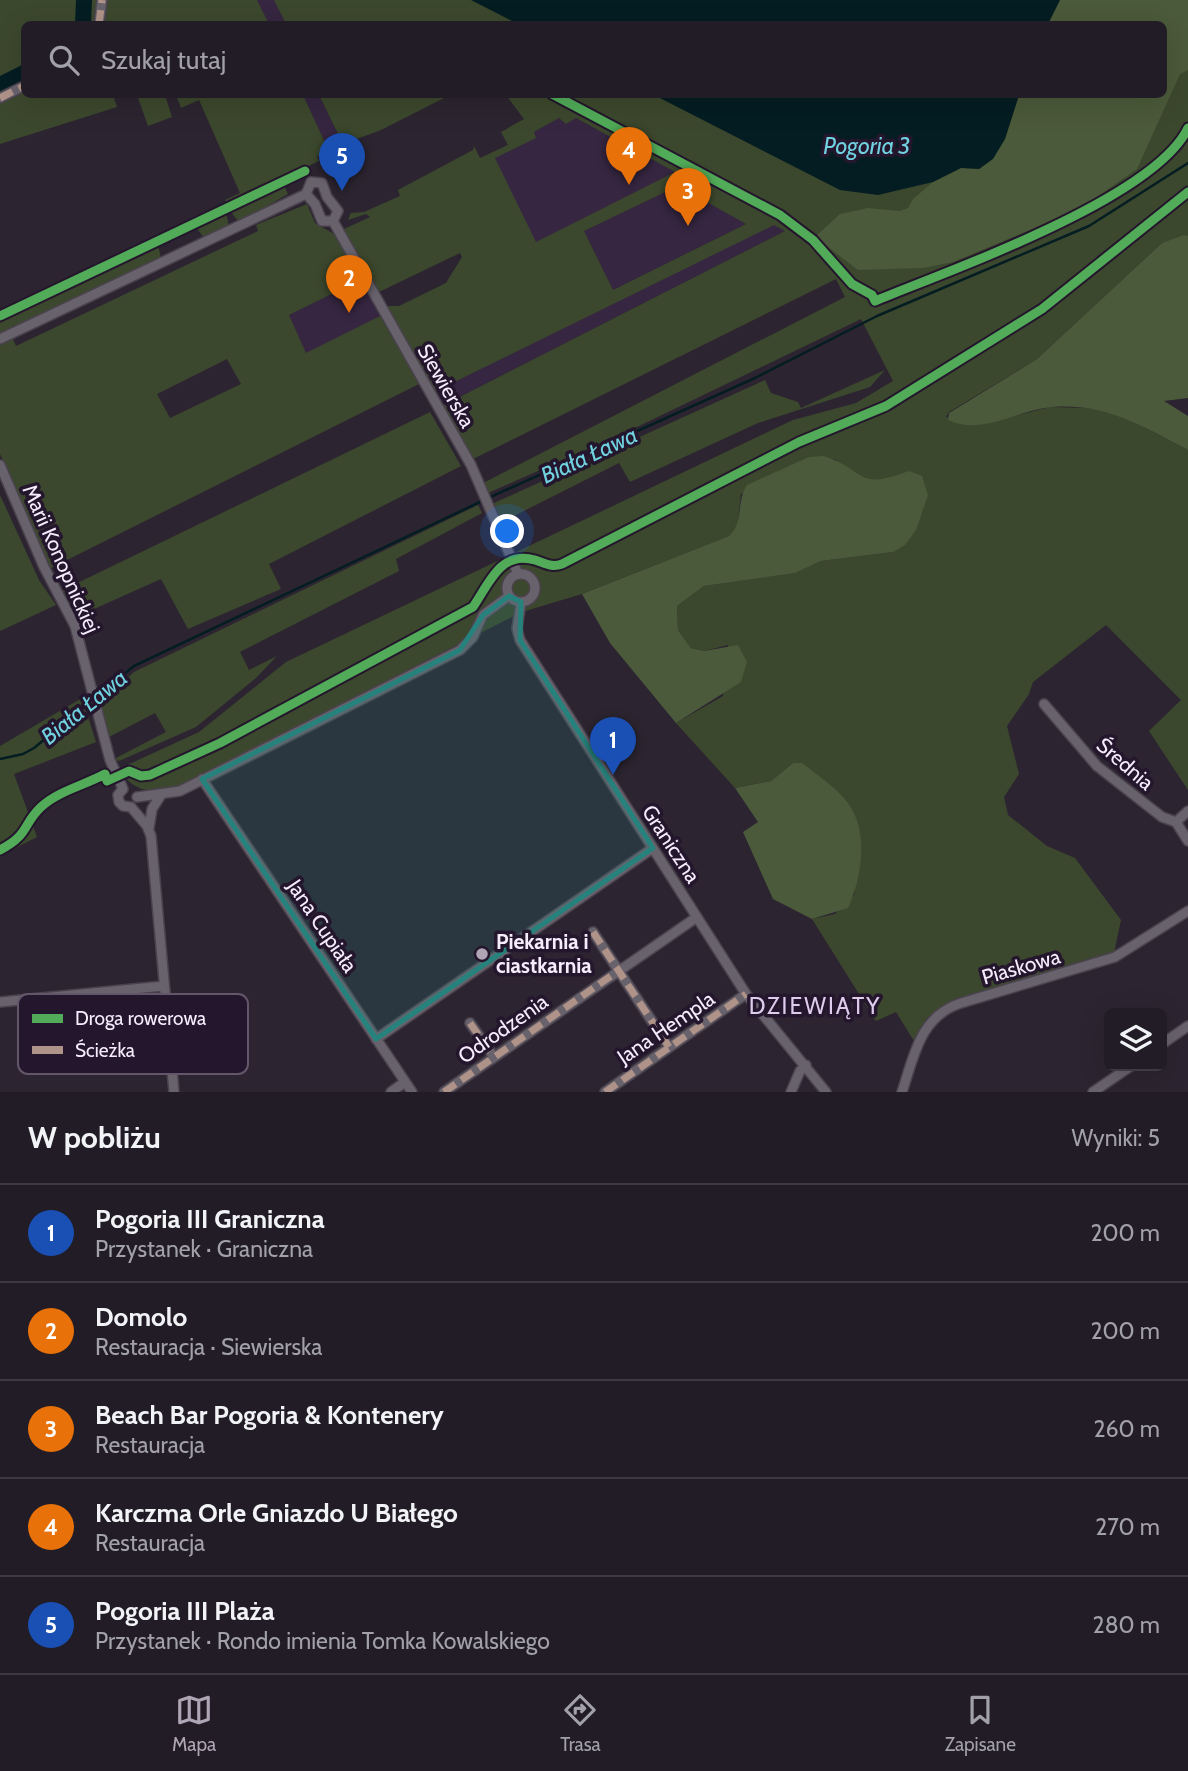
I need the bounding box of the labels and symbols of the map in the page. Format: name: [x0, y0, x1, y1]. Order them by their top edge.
pin: 4: [606, 127, 652, 185]
water label: Pogoria 3: [823, 132, 911, 160]
pin: 5: [319, 133, 365, 191]
pin: 3: [665, 168, 711, 226]
pin: 2: [326, 255, 372, 313]
street label: Siewierska: [412, 339, 480, 432]
water label: Biała Ława: [536, 421, 642, 489]
street label: Marii Konopnickiej: [17, 481, 105, 637]
your location: [490, 514, 524, 548]
water label: Biała Ława: [35, 664, 133, 750]
pin: 1: [590, 717, 636, 775]
street label: Średnia: [1092, 732, 1159, 795]
street label: Graniczna: [637, 800, 706, 887]
street label: Jana Cupiała: [282, 874, 363, 977]
place label: Piekarnia i ciastkarnia: [496, 929, 592, 978]
street label: Piaskowa: [979, 943, 1063, 990]
marker: Piekarnia i ciastkarnia: [474, 946, 490, 962]
street label: Jana Hempla: [611, 986, 719, 1070]
street label: Odrodzenia: [453, 989, 552, 1069]
district label: DZIEWIĄTY: [749, 992, 881, 1020]
legend: [18, 994, 248, 1074]
text: Droga rowerowa: [75, 1007, 206, 1030]
text: Ścieżka: [75, 1038, 135, 1062]

